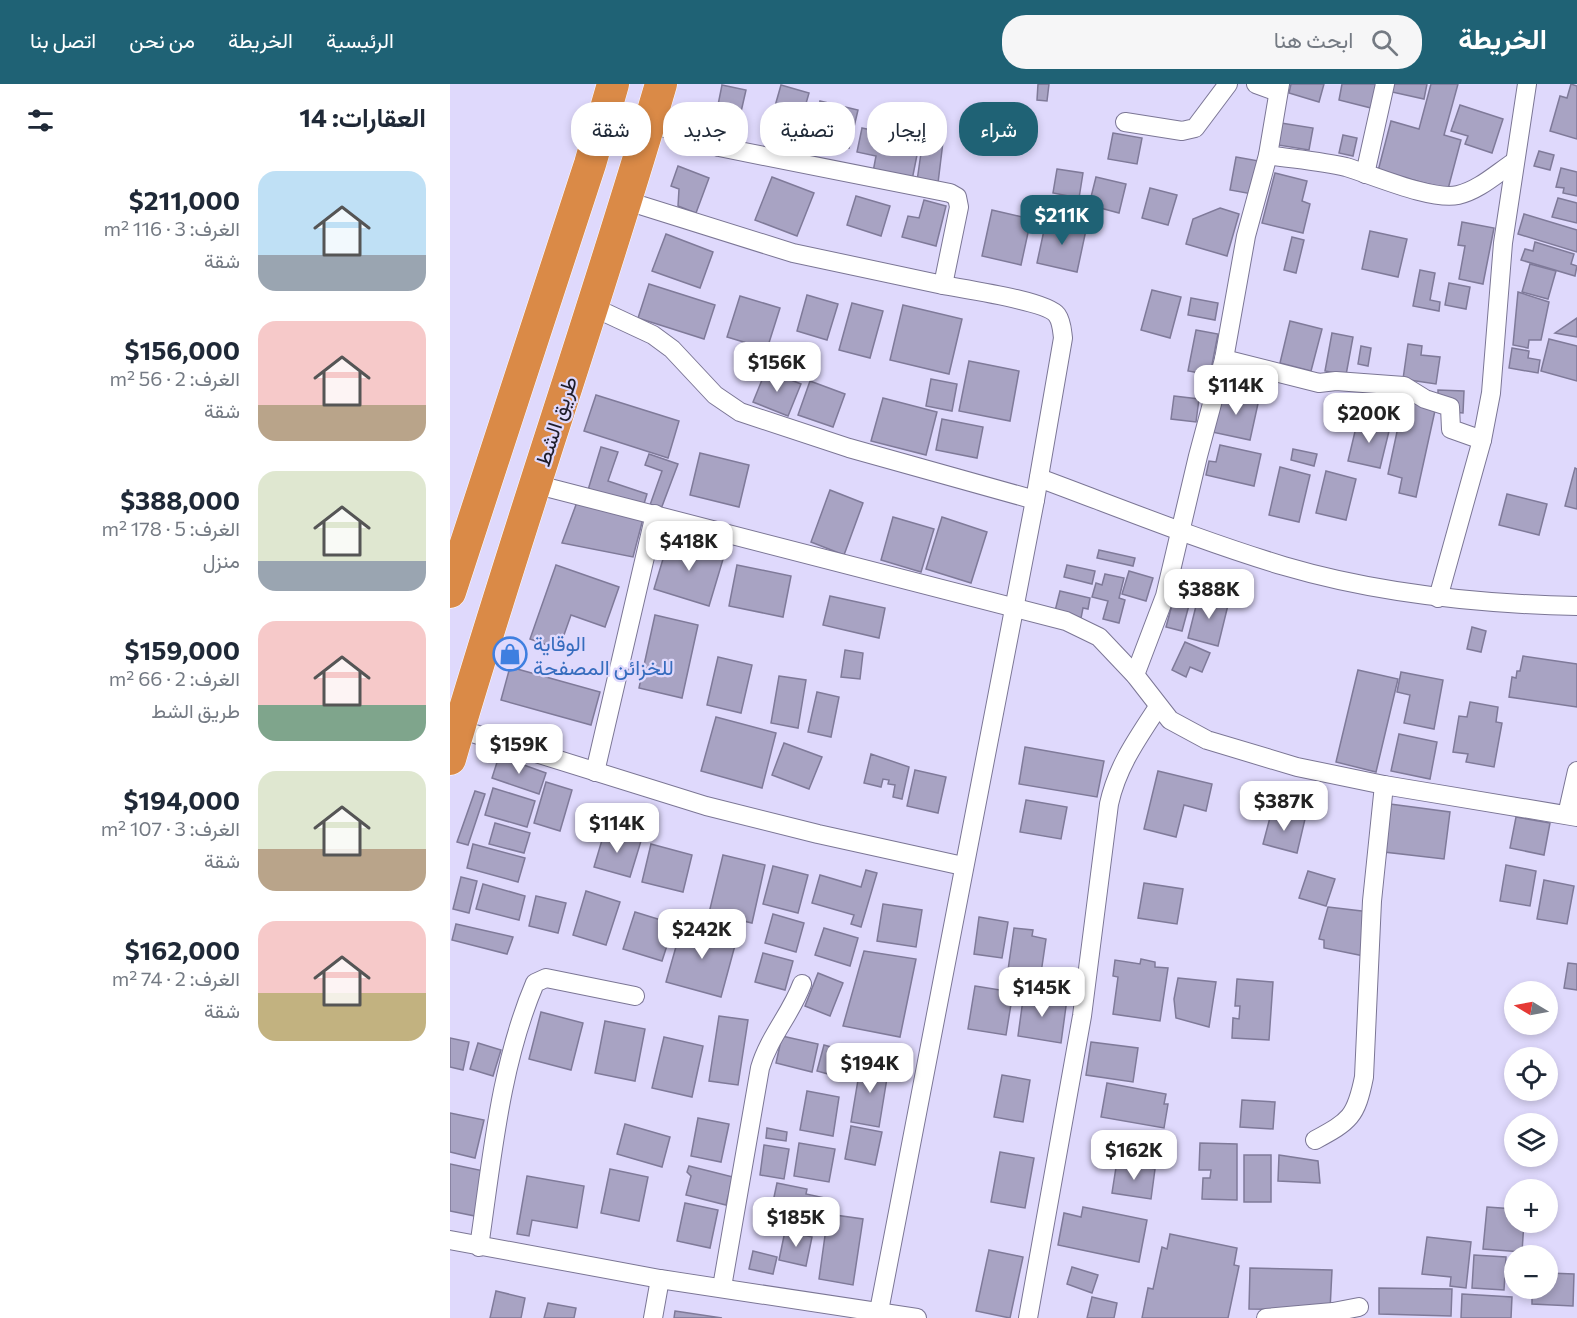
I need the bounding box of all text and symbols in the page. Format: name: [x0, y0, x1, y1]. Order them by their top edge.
search box: [1002, 15, 1422, 69]
text: الخريطة: [1458, 21, 1547, 55]
text: ابحث هنا: [1274, 26, 1353, 53]
icon: search: [1368, 26, 1401, 59]
text: اتصل بنا: [30, 27, 96, 52]
text: من نحن: [129, 27, 195, 52]
text: الخريطة: [228, 27, 293, 52]
text: الرئيسية: [326, 27, 394, 52]
text: العقارات: 14: [299, 101, 426, 132]
chip: شقة: [571, 102, 651, 156]
chip: جديد: [663, 102, 748, 156]
chip: تصفية: [760, 102, 855, 156]
chip: إيجار: [867, 102, 947, 156]
chip: شراء: [959, 102, 1038, 156]
icon: filters: [24, 104, 57, 137]
text: $211,000: [129, 184, 240, 215]
icon: home: [306, 195, 378, 267]
pin: $211K: [1020, 195, 1104, 246]
text: $211K: [1035, 202, 1089, 226]
text: الغرف: 3 · 116 m²: [104, 216, 240, 240]
text: شقة: [204, 248, 240, 272]
text: $156,000: [124, 334, 240, 365]
pin: $156K: [735, 342, 819, 393]
icon: home: [306, 345, 378, 417]
text: $156K: [748, 349, 806, 373]
pin: $114K: [1194, 365, 1278, 416]
text: الغرف: 2 · 56 m²: [109, 366, 240, 390]
text: $114K: [1208, 372, 1264, 396]
street label: طريق الشط: [529, 373, 583, 470]
pin: $200K: [1327, 393, 1411, 444]
text: شقة: [204, 398, 240, 422]
text: $200K: [1337, 400, 1401, 424]
text: $388,000: [120, 484, 240, 515]
icon: home: [306, 495, 378, 567]
text: الغرف: 5 · 178 m²: [101, 516, 240, 540]
pin: $418K: [647, 521, 731, 572]
text: $418K: [660, 528, 718, 552]
text: منزل: [203, 548, 240, 572]
pin: $388K: [1167, 569, 1251, 620]
text: $388K: [1178, 576, 1240, 600]
place label: الوقاية للخزائن المصفحة: [533, 630, 674, 681]
text: $159,000: [124, 634, 240, 665]
shop icon: الوقاية للخزائن المصفحة: [492, 636, 528, 672]
icon: home: [306, 645, 378, 717]
text: الغرف: 2 · 66 m²: [109, 666, 240, 690]
text: طريق الشط: [151, 698, 240, 722]
pin: $159K: [477, 724, 561, 775]
text: $159K: [490, 731, 548, 755]
pin: $387K: [1242, 781, 1326, 832]
text: $194,000: [123, 784, 240, 815]
text: $387K: [1254, 788, 1314, 812]
icon: home: [306, 795, 378, 867]
pin: $114K: [575, 803, 659, 854]
text: $114K: [589, 810, 645, 834]
text: الغرف: 3 · 107 m²: [101, 816, 240, 840]
text: شقة: [204, 848, 240, 872]
pin: $242K: [660, 909, 744, 960]
text: $242K: [672, 916, 732, 940]
text: $162,000: [125, 934, 240, 965]
icon: home: [306, 945, 378, 1017]
text: الغرف: 2 · 74 m²: [112, 966, 240, 990]
pin: $145K: [1000, 967, 1084, 1018]
text: $145K: [1013, 974, 1071, 998]
north arrow: [1504, 981, 1558, 1035]
map controls: [1504, 981, 1558, 1299]
text: شقة: [204, 998, 240, 1022]
pin: $194K: [828, 1043, 912, 1094]
button: locate: [1504, 1047, 1558, 1101]
text: $194K: [840, 1050, 900, 1074]
button: layers: [1504, 1113, 1558, 1167]
pin: $162K: [1092, 1130, 1176, 1181]
text: $162K: [1105, 1137, 1163, 1161]
button: +: [1504, 1179, 1558, 1233]
pin: $185K: [754, 1197, 838, 1248]
text: $185K: [767, 1204, 825, 1228]
button: −: [1504, 1245, 1558, 1299]

